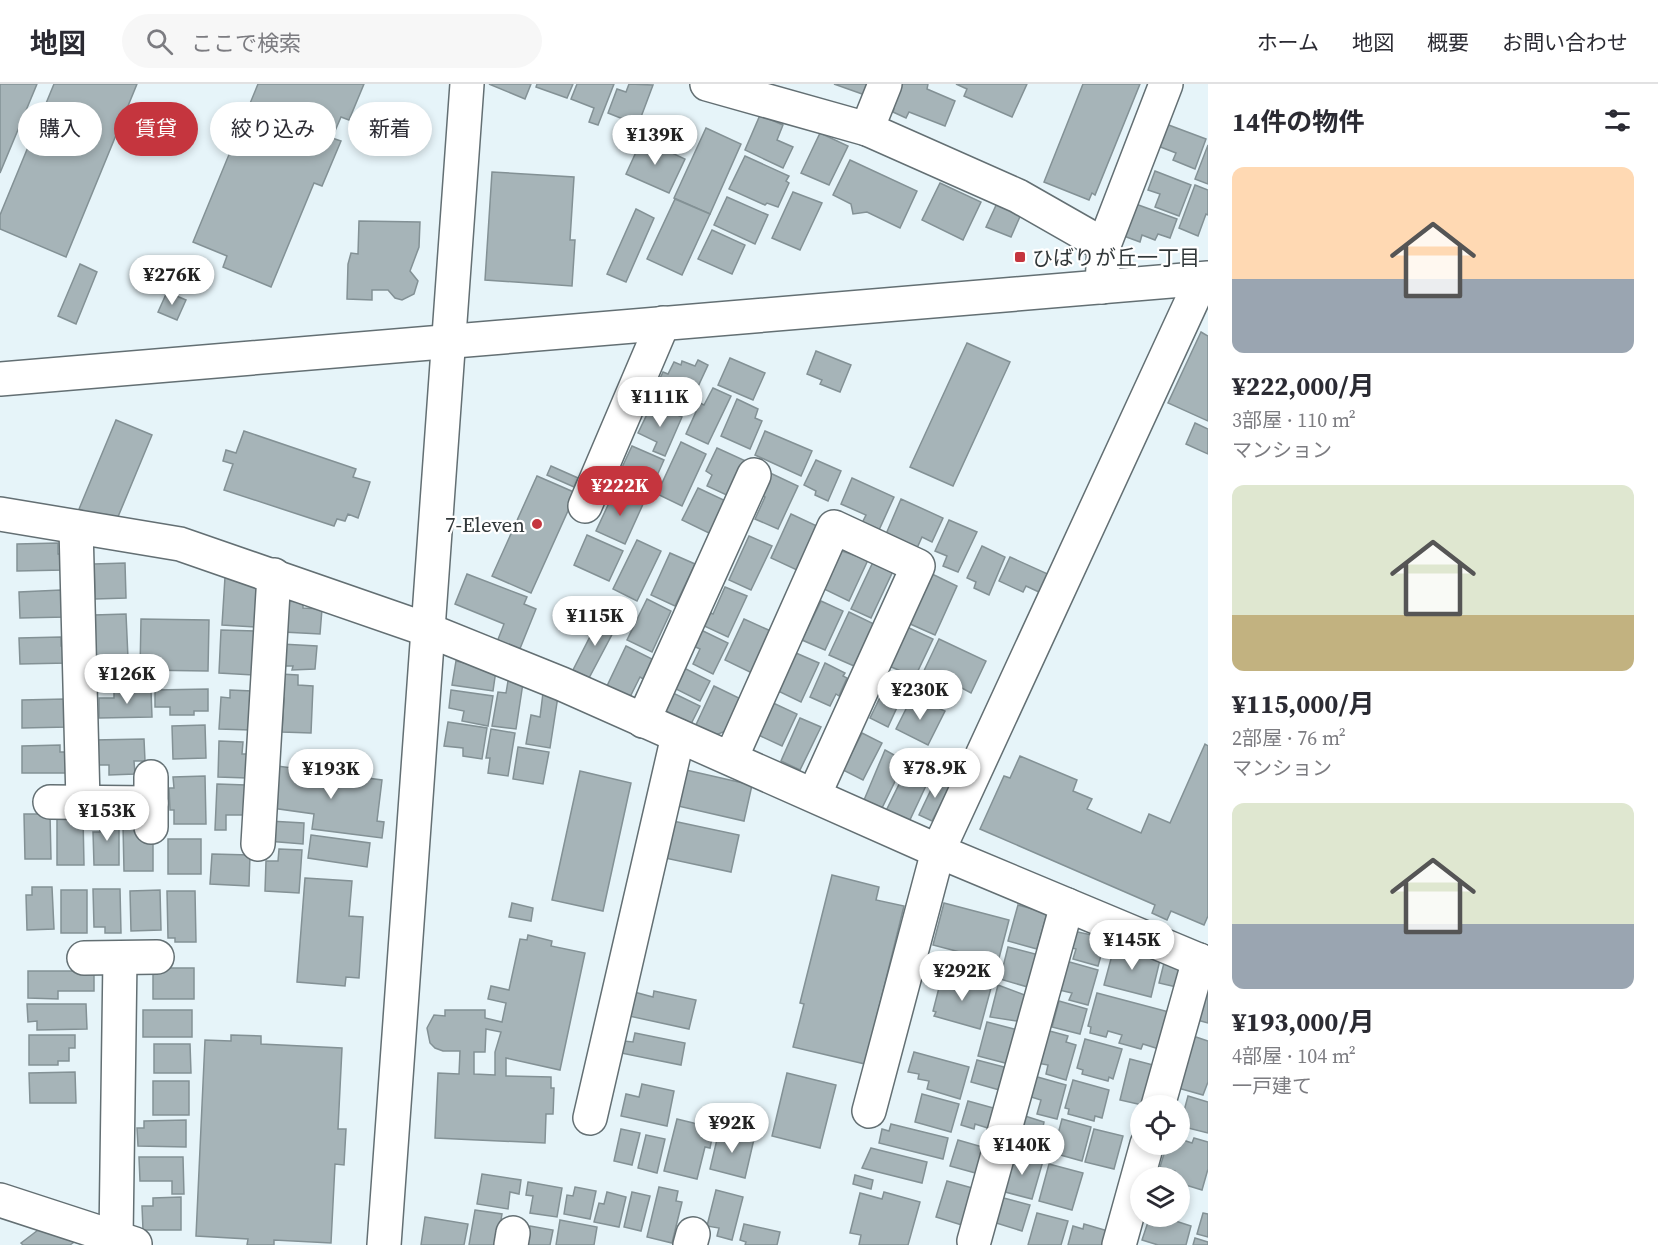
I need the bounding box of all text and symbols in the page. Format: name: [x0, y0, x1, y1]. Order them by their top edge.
search box: [122, 14, 542, 68]
text: 地図: [30, 24, 86, 62]
icon: search: [143, 25, 176, 58]
text: ここで検索: [191, 28, 301, 58]
text: ホーム: [1257, 28, 1319, 57]
text: 地図: [1352, 28, 1394, 57]
text: 概要: [1427, 28, 1469, 57]
text: お問い合わせ: [1502, 28, 1628, 57]
chip: 購入: [18, 102, 102, 156]
chip: 賃貸: [114, 102, 198, 156]
chip: 絞り込み: [210, 102, 336, 156]
chip: 新着: [348, 102, 432, 156]
text: 14件の物件: [1232, 104, 1364, 140]
icon: filters: [1601, 104, 1634, 137]
pin: ¥139K: [613, 115, 697, 166]
text: ¥139K: [626, 120, 684, 148]
icon: home: [1379, 206, 1487, 314]
place label: ひばりが丘一丁目: [1032, 243, 1200, 272]
marker: ひばりが丘一丁目: [1013, 250, 1027, 264]
pin: ¥276K: [130, 255, 214, 306]
text: ¥276K: [143, 260, 201, 288]
text: ¥222,000/月: [1232, 368, 1375, 404]
pin: ¥111K: [618, 377, 702, 428]
text: ¥111K: [631, 382, 689, 410]
text: 3部屋 · 110 m²: [1232, 406, 1356, 434]
text: マンション: [1232, 436, 1332, 464]
pin: ¥222K: [578, 466, 662, 517]
text: ¥222K: [591, 471, 649, 499]
place label: 7-Eleven: [445, 510, 525, 539]
marker: 7-Eleven: [530, 517, 544, 531]
icon: home: [1379, 524, 1487, 632]
pin: ¥115K: [553, 596, 637, 647]
text: ¥115K: [566, 601, 624, 629]
pin: ¥126K: [85, 654, 169, 705]
text: ¥126K: [98, 659, 156, 687]
pin: ¥230K: [878, 670, 962, 721]
text: ¥230K: [891, 675, 949, 703]
text: ¥115,000/月: [1232, 686, 1375, 722]
text: 2部屋 · 76 m²: [1232, 724, 1346, 752]
pin: ¥78.9K: [886, 748, 984, 799]
pin: ¥193K: [289, 749, 373, 800]
text: ¥78.9K: [903, 753, 967, 781]
text: ¥193K: [302, 754, 360, 782]
text: マンション: [1232, 754, 1332, 782]
pin: ¥153K: [65, 791, 149, 842]
text: ¥153K: [78, 796, 136, 824]
icon: home: [1379, 842, 1487, 950]
pin: ¥145K: [1090, 920, 1174, 971]
text: ¥145K: [1103, 925, 1161, 953]
pin: ¥292K: [920, 951, 1004, 1002]
text: ¥292K: [933, 956, 991, 984]
text: ¥193,000/月: [1232, 1004, 1375, 1040]
text: 4部屋 · 104 m²: [1232, 1042, 1356, 1070]
text: 一戸建て: [1232, 1072, 1312, 1100]
map controls: [1130, 1095, 1190, 1227]
button: locate: [1130, 1095, 1190, 1155]
pin: ¥92K: [696, 1103, 768, 1154]
text: ¥92K: [709, 1108, 755, 1136]
pin: ¥140K: [980, 1125, 1064, 1176]
text: ¥140K: [993, 1130, 1051, 1158]
button: layers: [1130, 1167, 1190, 1227]

